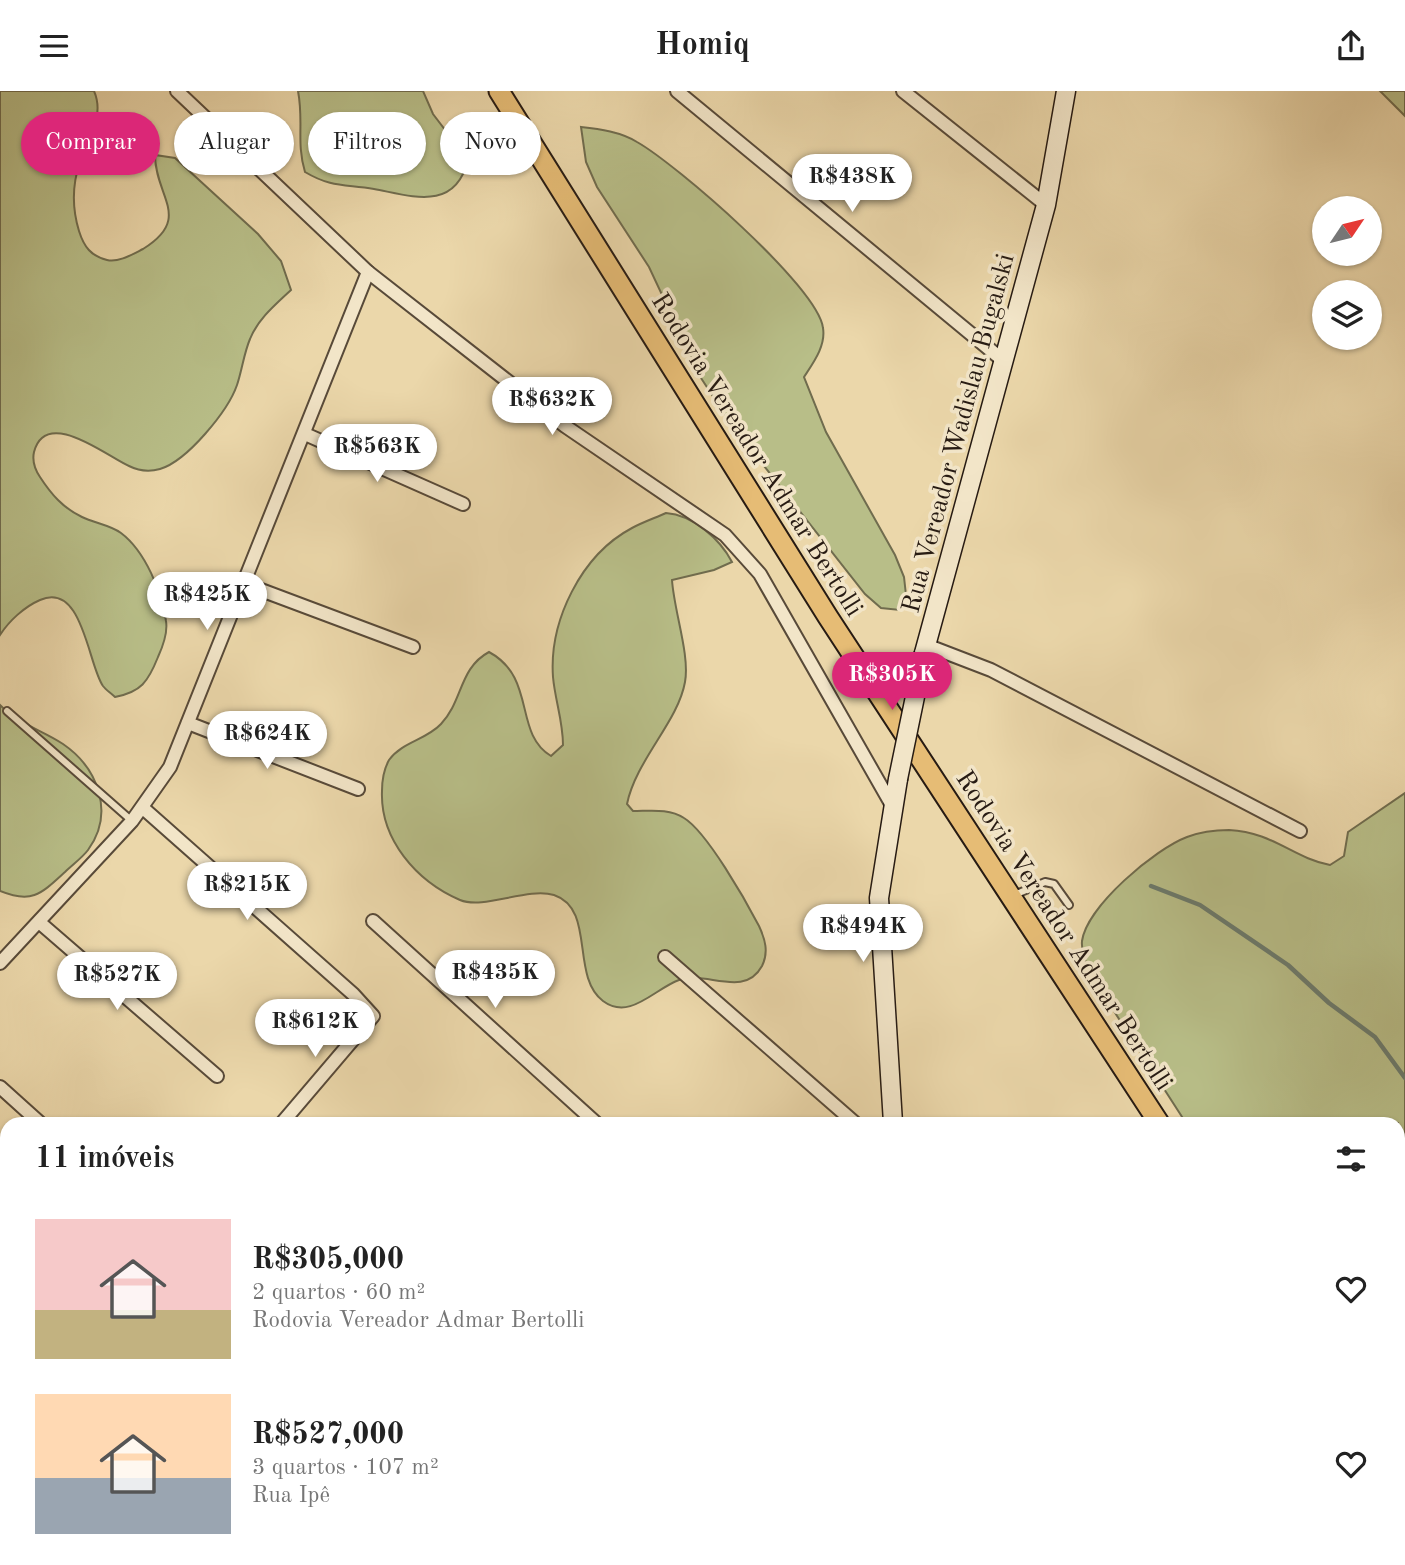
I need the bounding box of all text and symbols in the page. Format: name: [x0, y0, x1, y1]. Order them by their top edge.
icon: menu: [35, 27, 73, 65]
icon: share: [1332, 27, 1370, 65]
text: Homiq: [655, 30, 750, 62]
chip: Comprar: [21, 112, 160, 175]
chip: Alugar: [174, 112, 294, 175]
chip: Filtros: [308, 112, 426, 175]
chip: Novo: [440, 112, 541, 175]
pin: R$438K: [795, 155, 909, 214]
text: R$438K: [808, 165, 896, 188]
north arrow: [1312, 196, 1382, 266]
map controls: [1312, 196, 1382, 350]
street label: Rua Vereador Wadislau Bugalski: [898, 251, 1020, 616]
button: layers: [1312, 280, 1382, 350]
street label: Rodovia Vereador Admar Bertolli: [646, 289, 867, 621]
pin: R$632K: [495, 377, 609, 437]
text: R$632K: [508, 388, 596, 411]
pin: R$563K: [320, 425, 434, 484]
text: R$563K: [333, 435, 421, 458]
pin: R$425K: [150, 573, 264, 632]
text: R$425K: [163, 583, 251, 606]
pin: R$305K: [835, 653, 949, 712]
text: R$305K: [848, 663, 936, 686]
pin: R$624K: [210, 711, 324, 771]
text: R$624K: [223, 722, 311, 745]
street label: Rodovia Vereador Admar Bertolli: [950, 766, 1177, 1096]
pin: R$215K: [190, 863, 304, 922]
text: R$215K: [203, 873, 291, 896]
pin: R$494K: [806, 905, 920, 964]
text: R$494K: [819, 915, 907, 938]
pin: R$435K: [438, 951, 552, 1010]
pin: R$527K: [60, 953, 174, 1012]
text: R$435K: [451, 961, 539, 984]
text: R$527K: [73, 963, 161, 986]
pin: R$612K: [258, 999, 372, 1059]
text: R$612K: [271, 1010, 359, 1033]
icon: filters: [1332, 1140, 1370, 1178]
text: 11 imóveis: [35, 1144, 174, 1174]
text: R$305,000: [252, 1245, 404, 1275]
icon: home: [91, 1247, 175, 1331]
icon: heart: [1332, 1270, 1370, 1308]
text: 2 quartos · 60 m²: [252, 1281, 425, 1304]
text: Rodovia Vereador Admar Bertolli: [252, 1309, 584, 1332]
text: R$527,000: [252, 1420, 404, 1450]
icon: home: [91, 1422, 175, 1506]
icon: heart: [1332, 1445, 1370, 1483]
text: 3 quartos · 107 m²: [252, 1456, 439, 1479]
text: Rua Ipê: [252, 1484, 330, 1507]

